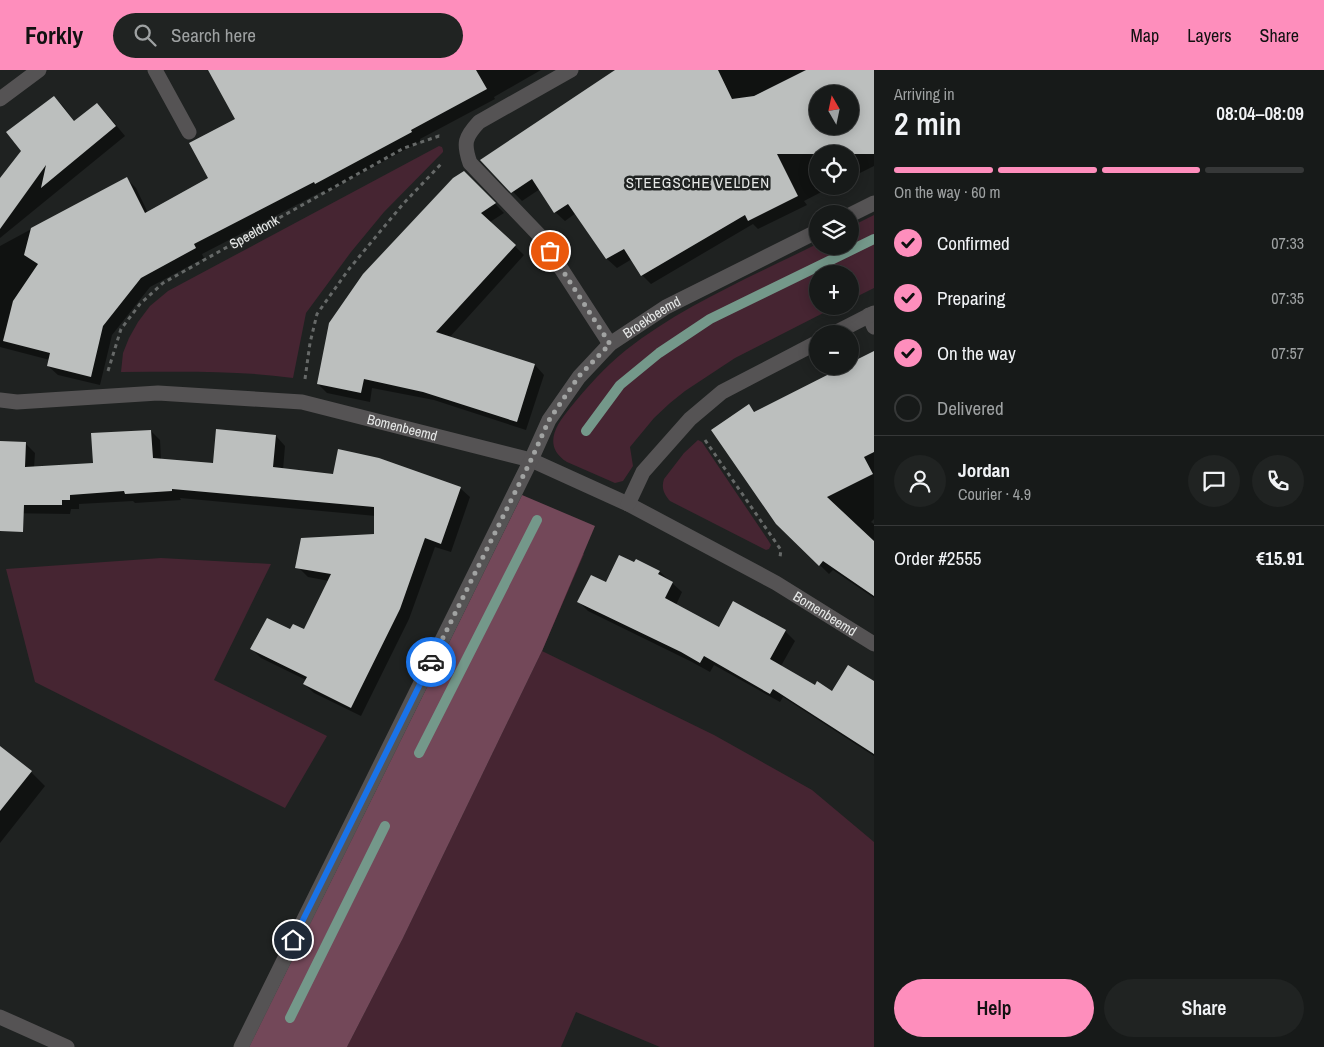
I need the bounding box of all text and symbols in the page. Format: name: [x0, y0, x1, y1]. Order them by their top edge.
search box: [113, 13, 463, 58]
text: Forkly: [25, 19, 83, 51]
icon: search: [131, 21, 159, 49]
text: Search here: [171, 22, 256, 48]
text: Map: [1131, 23, 1159, 48]
text: Layers: [1187, 23, 1232, 48]
text: Share: [1260, 23, 1299, 48]
text: Arriving in: [894, 83, 955, 105]
north arrow: [809, 85, 859, 135]
map controls: [809, 85, 859, 375]
text: 08:04–08:09: [1216, 100, 1304, 126]
text: 2 min: [894, 102, 962, 145]
button: locate: [809, 145, 859, 195]
district label: STEEGSCHE VELDEN: [626, 172, 770, 193]
text: On the way · 60 m: [894, 181, 1000, 203]
button: layers: [809, 205, 859, 255]
street label: Speeldonk: [226, 211, 282, 253]
icon: check: [894, 229, 922, 257]
pin: [529, 230, 571, 272]
text: Confirmed: [937, 230, 1010, 256]
text: 07:33: [1271, 232, 1304, 254]
icon: bag: [536, 237, 564, 265]
button: +: [809, 265, 859, 315]
icon: check: [894, 284, 922, 312]
text: Preparing: [937, 285, 1005, 311]
text: 07:35: [1271, 287, 1304, 309]
street label: Broekbeemd: [619, 292, 684, 342]
button: −: [809, 325, 859, 375]
icon: check: [894, 339, 922, 367]
text: On the way: [937, 340, 1016, 366]
text: 07:57: [1271, 342, 1304, 364]
text: Delivered: [937, 395, 1004, 421]
street label: Bomenbeemd: [365, 410, 439, 445]
button: person: [894, 455, 946, 507]
button: chat: [1188, 455, 1240, 507]
button: phone: [1252, 455, 1304, 507]
text: Jordan: [958, 457, 1010, 483]
text: Courier · 4.9: [958, 483, 1031, 505]
text: Order #2555: [894, 545, 981, 571]
text: €15.91: [1256, 545, 1304, 571]
street label: Bomenbeemd: [790, 587, 860, 640]
courier: [406, 637, 456, 687]
icon: car: [417, 648, 445, 676]
pin: [272, 919, 314, 961]
icon: home: [279, 926, 307, 954]
button: Help: [894, 979, 1094, 1037]
button: Share: [1104, 979, 1304, 1037]

